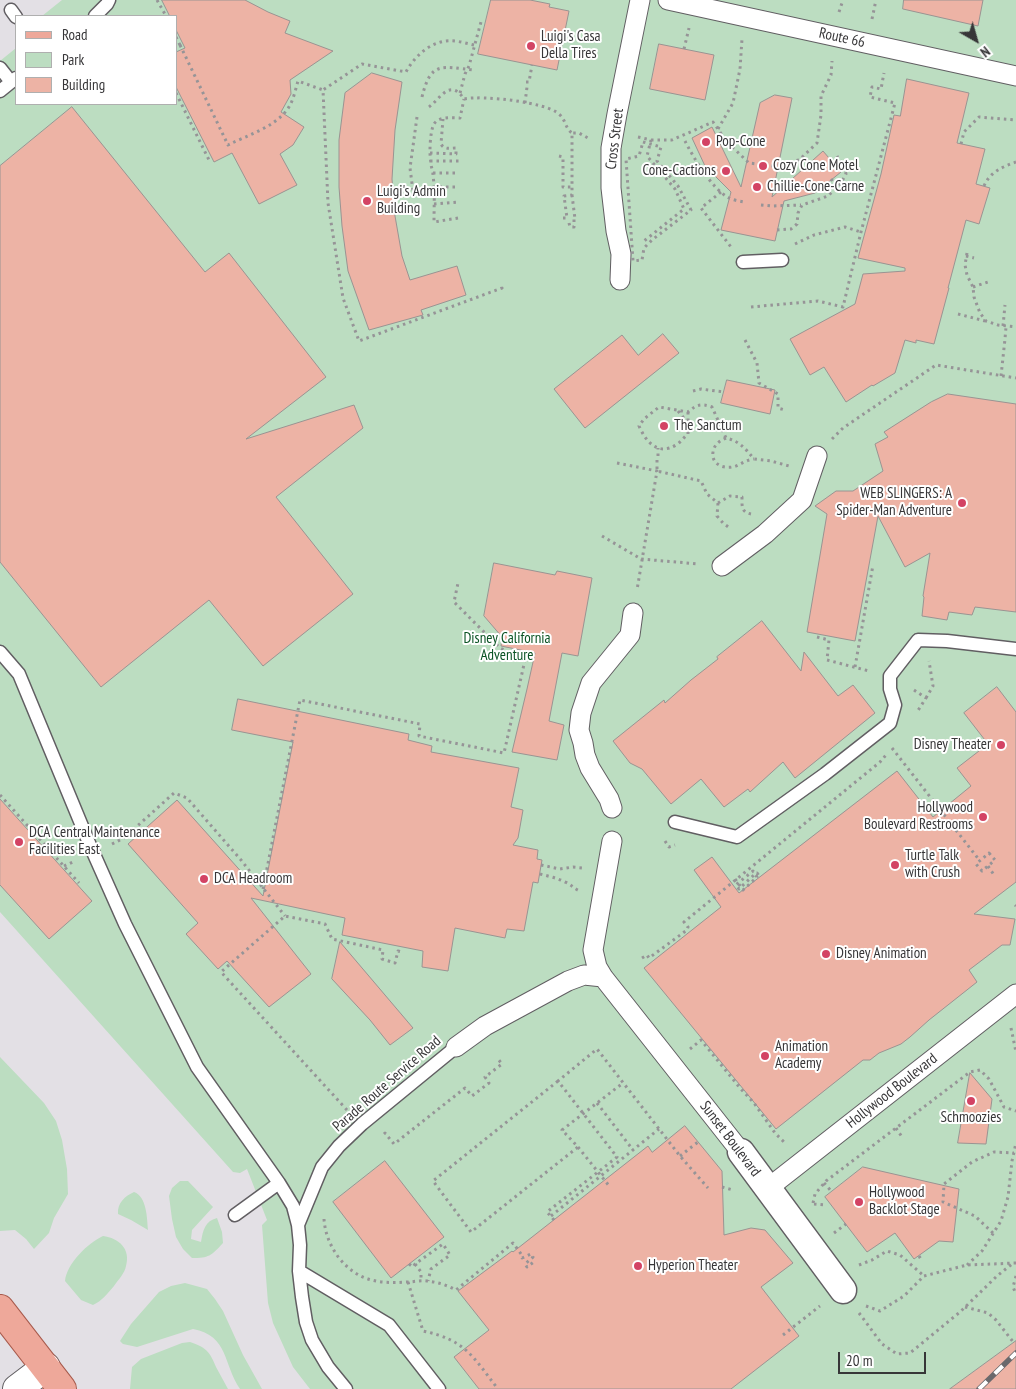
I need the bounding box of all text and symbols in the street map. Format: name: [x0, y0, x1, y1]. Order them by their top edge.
legend: [15, 15, 178, 105]
north arrow: [951, 15, 1001, 65]
street label: Route 66: [817, 24, 867, 52]
text: Road: [62, 25, 88, 44]
place label: Luigi's Casa Della Tires: [541, 28, 600, 63]
marker: Luigi's Casa Della Tires: [525, 40, 537, 52]
text: N: [977, 42, 994, 61]
text: Park: [62, 50, 84, 69]
text: Building: [62, 75, 105, 94]
street label: Cross Street: [602, 107, 628, 171]
place label: Pop-Cone: [716, 133, 765, 151]
marker: Pop-Cone: [700, 136, 712, 148]
place label: Cozy Cone Motel: [773, 157, 858, 175]
marker: Cozy Cone Motel: [757, 160, 769, 172]
place label: Cone-Cactions: [642, 162, 716, 180]
marker: Cone-Cactions: [720, 165, 732, 177]
place label: Chillie-Cone-Carne: [767, 178, 864, 196]
marker: Chillie-Cone-Carne: [751, 181, 763, 193]
place label: Luigi's Admin Building: [377, 183, 446, 218]
marker: Luigi's Admin Building: [361, 195, 373, 207]
place label: The Sanctum: [674, 417, 741, 435]
marker: The Sanctum: [658, 420, 670, 432]
place label: WEB SLINGERS: A Spider-Man Adventure: [836, 485, 952, 520]
marker: WEB SLINGERS: A Spider-Man Adventure: [956, 497, 968, 509]
park label: Disney California Adventure: [463, 630, 551, 665]
place label: Disney Theater: [914, 736, 991, 754]
marker: Disney Theater: [995, 739, 1007, 751]
place label: Hollywood Boulevard Restrooms: [864, 799, 973, 834]
marker: Hollywood Boulevard Restrooms: [977, 811, 989, 823]
place label: DCA Central Maintenance Facilities East: [29, 824, 160, 859]
marker: DCA Central Maintenance Facilities East: [13, 836, 25, 848]
place label: Turtle Talk with Crush: [905, 847, 960, 882]
marker: Turtle Talk with Crush: [889, 859, 901, 871]
place label: DCA Headroom: [214, 870, 292, 888]
marker: DCA Headroom: [198, 873, 210, 885]
place label: Disney Animation: [836, 945, 927, 963]
marker: Disney Animation: [820, 948, 832, 960]
street label: Parade Route Service Road: [329, 1032, 445, 1136]
place label: Animation Academy: [775, 1038, 828, 1073]
marker: Animation Academy: [759, 1050, 771, 1062]
street label: Hollywood Boulevard: [843, 1050, 941, 1132]
marker: Schmoozies: [965, 1095, 977, 1107]
street label: Sunset Boulevard: [696, 1098, 764, 1180]
place label: Schmoozies: [941, 1109, 1001, 1127]
place label: Hollywood Backlot Stage: [869, 1184, 940, 1219]
marker: Hollywood Backlot Stage: [853, 1196, 865, 1208]
place label: Hyperion Theater: [648, 1257, 738, 1275]
marker: Hyperion Theater: [632, 1260, 644, 1272]
scale bar: [841, 1342, 928, 1374]
text: 20 m: [846, 1351, 872, 1370]

